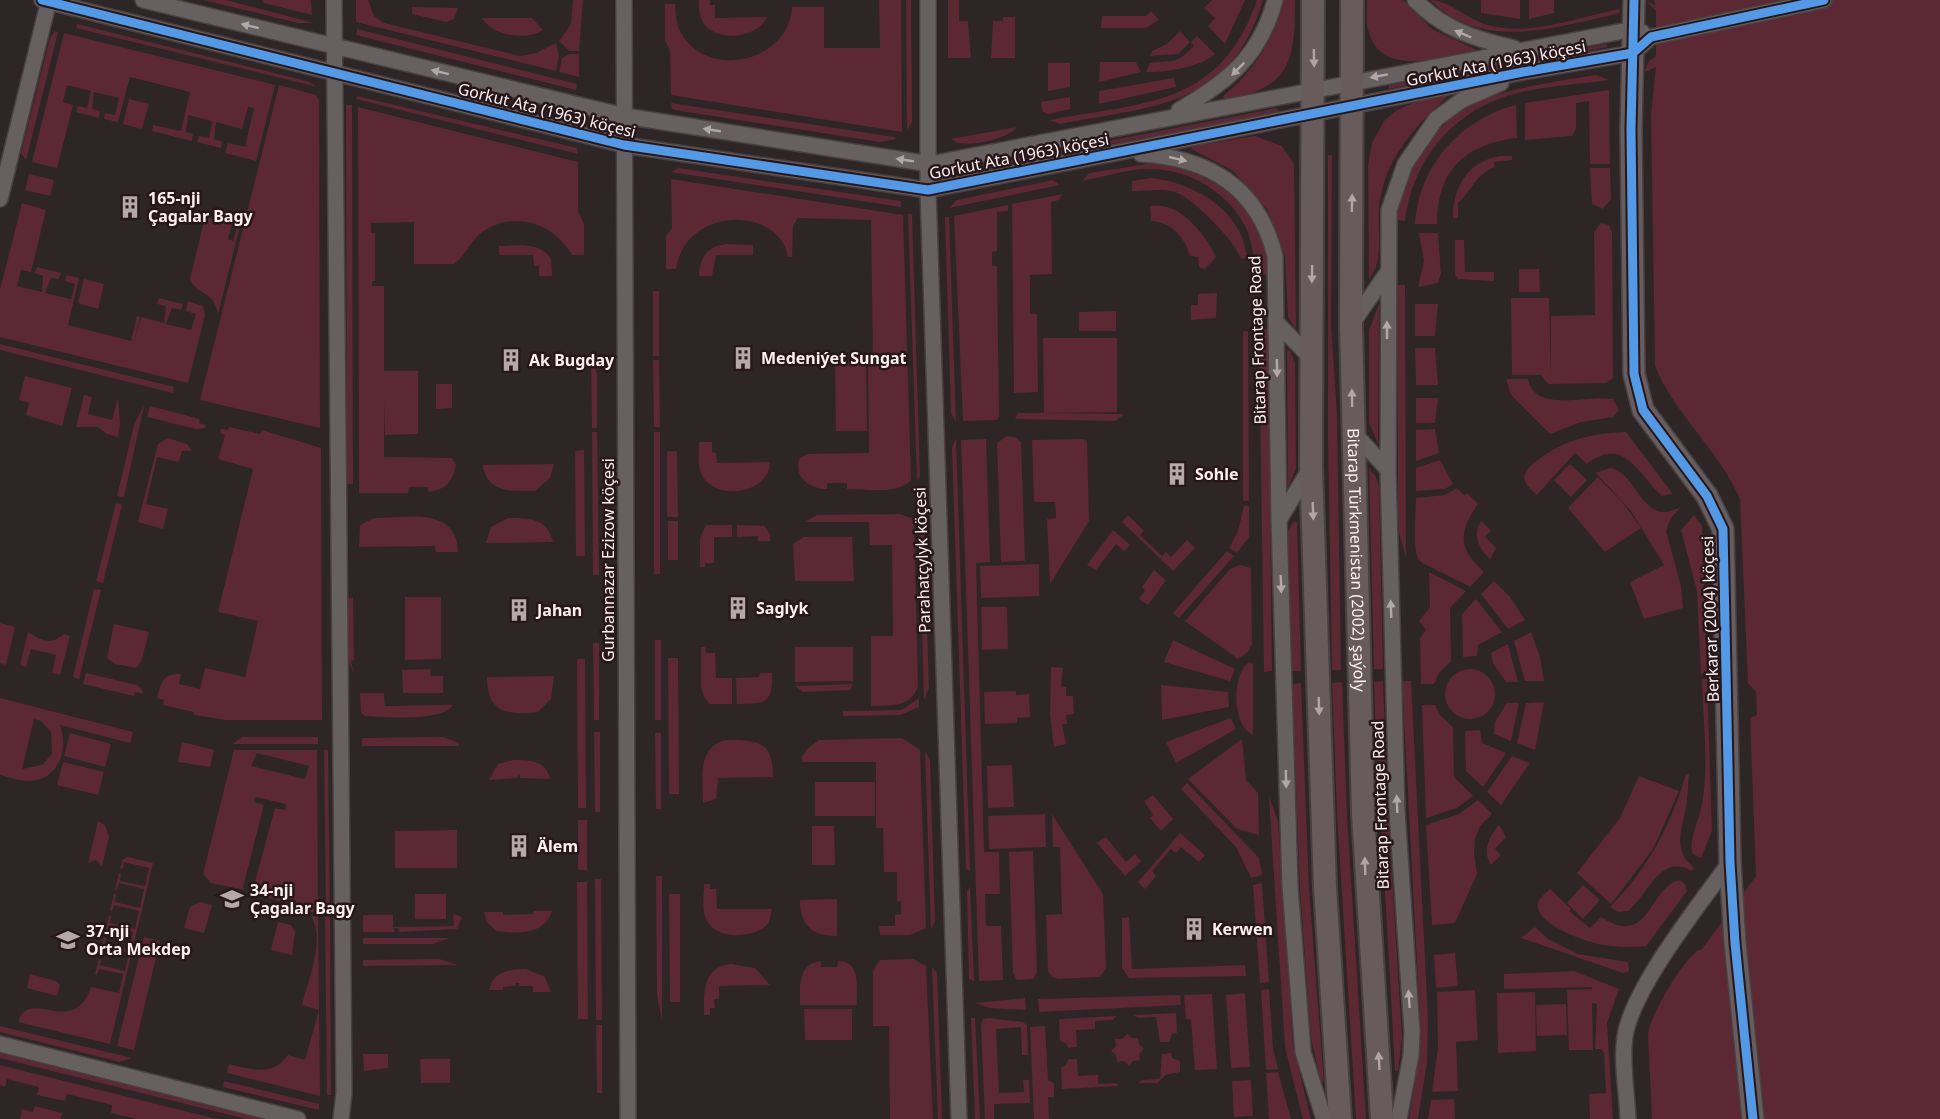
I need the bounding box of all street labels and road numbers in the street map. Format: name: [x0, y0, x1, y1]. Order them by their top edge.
street label: Gorkut Ata (1963) köçesi: [1404, 35, 1588, 91]
street label: Gorkut Ata (1963) köçesi: [456, 77, 638, 143]
street label: Gorkut Ata (1963) köçesi: [927, 128, 1111, 184]
street label: Bitarap Frontage Road: [1243, 255, 1271, 425]
street label: Bitarap Türkmenistan (2002) şaýoly: [1343, 428, 1371, 693]
street label: Gurbannazar Ezizow köçesi: [597, 458, 619, 662]
street label: Parahatçylyk köçesi: [908, 487, 936, 633]
street label: Berkarar (2004) köçesi: [1696, 535, 1724, 703]
street label: Bitarap Frontage Road: [1366, 720, 1394, 890]

